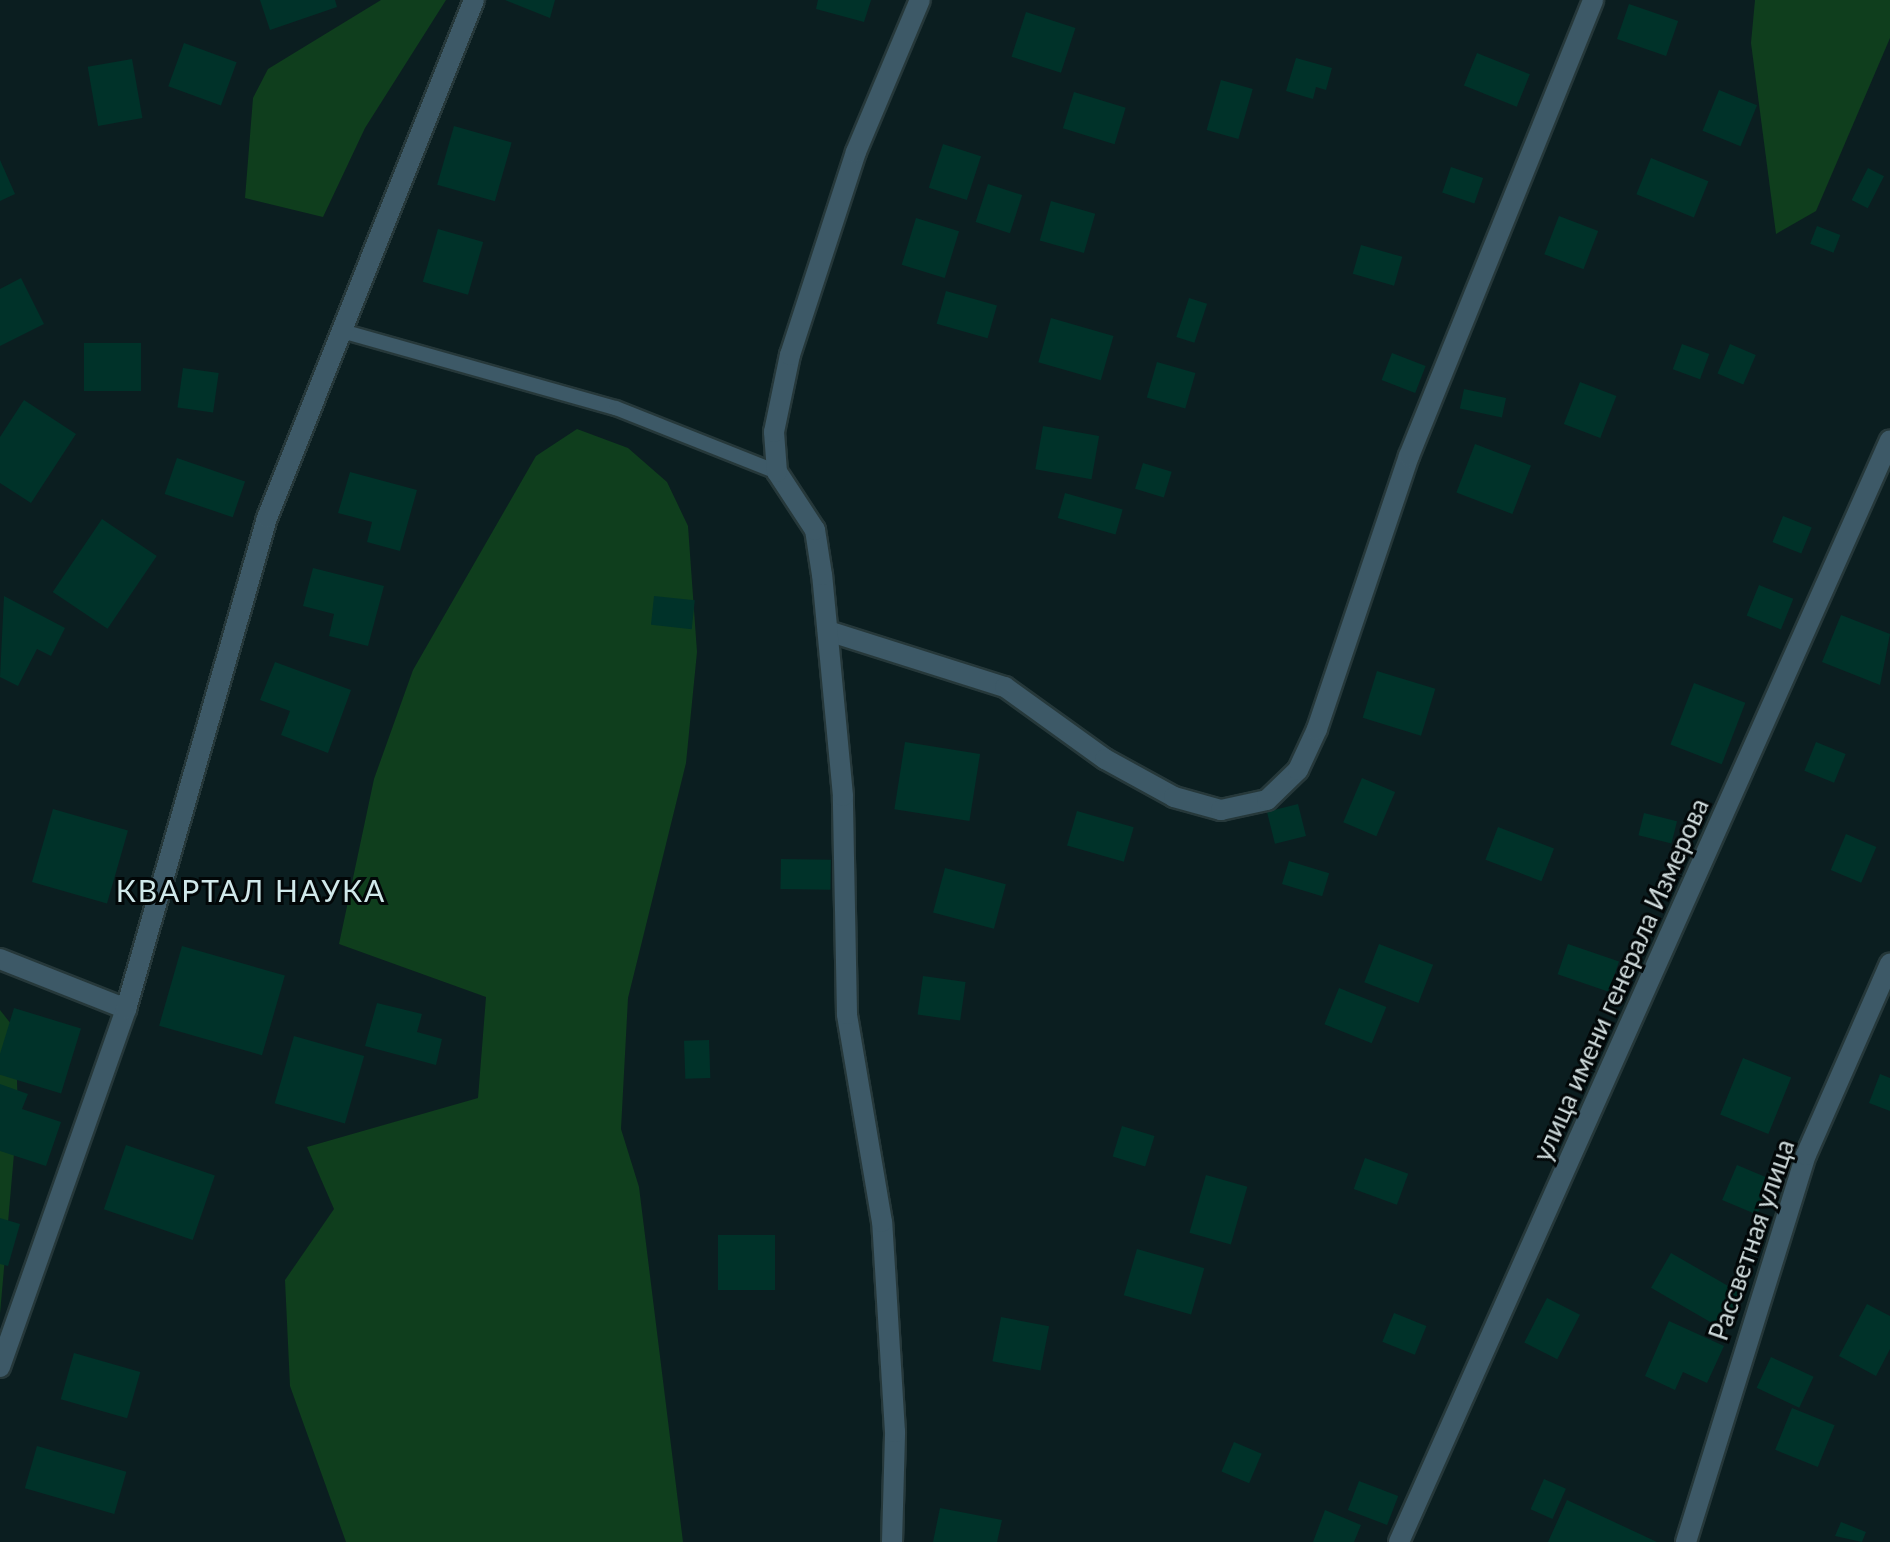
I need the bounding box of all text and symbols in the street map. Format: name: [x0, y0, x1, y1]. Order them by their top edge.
street label: улица имени генерала Измерова: [1527, 794, 1715, 1166]
district label: КВАРТАЛ НАУКА: [116, 872, 386, 908]
street label: Рассветная улица: [1703, 1135, 1801, 1345]

